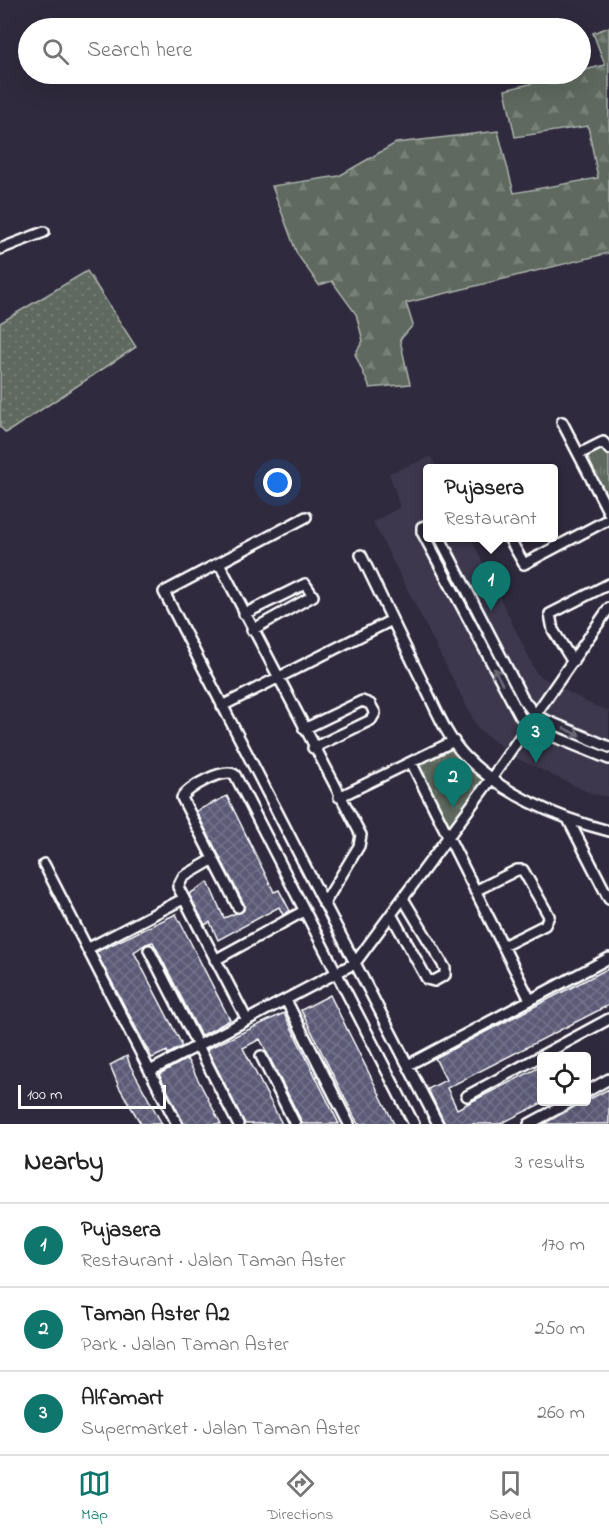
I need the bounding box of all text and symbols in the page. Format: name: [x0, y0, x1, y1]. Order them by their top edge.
search box: [18, 18, 591, 84]
icon: search: [39, 35, 72, 68]
text: Search here: [87, 35, 192, 67]
popup: [423, 464, 558, 542]
your location: [263, 468, 292, 497]
text: Pujasera: [444, 473, 524, 505]
text: Restaurant: [444, 505, 537, 534]
pin: 1: [472, 562, 510, 611]
one-way arrow: [492, 668, 504, 685]
pin: 3: [516, 714, 556, 763]
one-way arrow: [562, 727, 580, 739]
pin: 2: [434, 758, 472, 808]
map controls: [537, 1052, 591, 1106]
button: locate: [537, 1052, 591, 1106]
scale bar: [18, 1082, 166, 1110]
text: 100 m: [27, 1083, 62, 1107]
text: Nearby: [24, 1144, 103, 1182]
text: 3 results: [515, 1149, 585, 1178]
text: Pujasera: [81, 1215, 161, 1247]
text: 1: [40, 1231, 47, 1260]
text: 170 m: [541, 1231, 585, 1260]
text: Restaurant · Jalan Taman Aster: [81, 1247, 345, 1276]
text: Taman Aster A2: [81, 1299, 230, 1331]
text: 2: [39, 1315, 48, 1344]
text: 250 m: [534, 1315, 585, 1344]
text: Park · Jalan Taman Aster: [81, 1331, 289, 1360]
text: Alfamart: [81, 1383, 164, 1415]
text: 3: [39, 1399, 48, 1428]
text: 260 m: [537, 1399, 585, 1428]
text: Supermarket · Jalan Taman Aster: [81, 1415, 360, 1444]
tab: Map: [78, 1467, 111, 1527]
tab: Directions: [267, 1467, 333, 1527]
tab: Saved: [489, 1467, 531, 1527]

